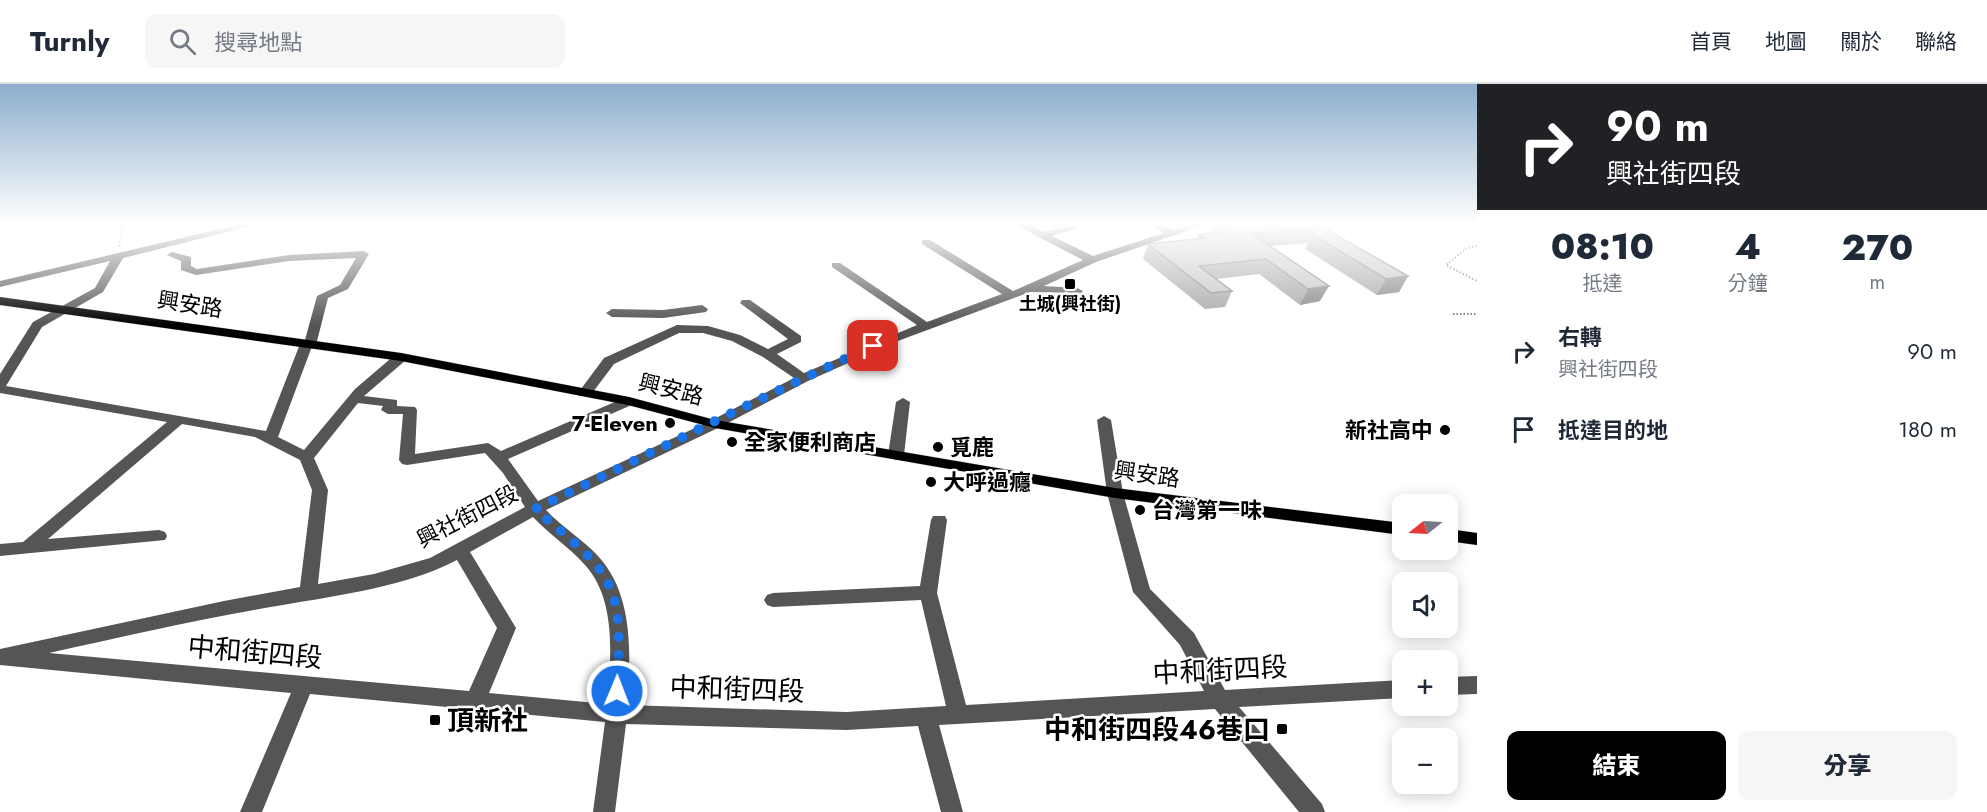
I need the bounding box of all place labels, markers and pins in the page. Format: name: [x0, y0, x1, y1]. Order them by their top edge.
marker: 土城(興社街): [1063, 277, 1077, 291]
place label: 土城(興社街): [1019, 291, 1121, 317]
pin: [847, 320, 898, 371]
place label: 7-Eleven: [572, 407, 658, 439]
place label: 新社高中: [1345, 414, 1433, 446]
marker: 7-Eleven: [663, 416, 677, 430]
marker: 新社高中: [1438, 423, 1452, 437]
place label: 全家便利商店: [744, 426, 876, 458]
place label: 覓鹿: [950, 431, 994, 463]
marker: 全家便利商店: [725, 435, 739, 449]
marker: 覓鹿: [931, 440, 945, 454]
place label: 大呼過癮: [943, 466, 1031, 498]
marker: 大呼過癮: [924, 475, 938, 489]
place label: 台灣第一味: [1152, 494, 1262, 526]
marker: 台灣第一味: [1133, 503, 1147, 517]
place label: 頂新社: [447, 701, 528, 740]
place label: 中和街四段46巷口: [1044, 710, 1270, 749]
marker: 頂新社: [428, 713, 442, 727]
marker: 中和街四段46巷口: [1275, 722, 1289, 736]

